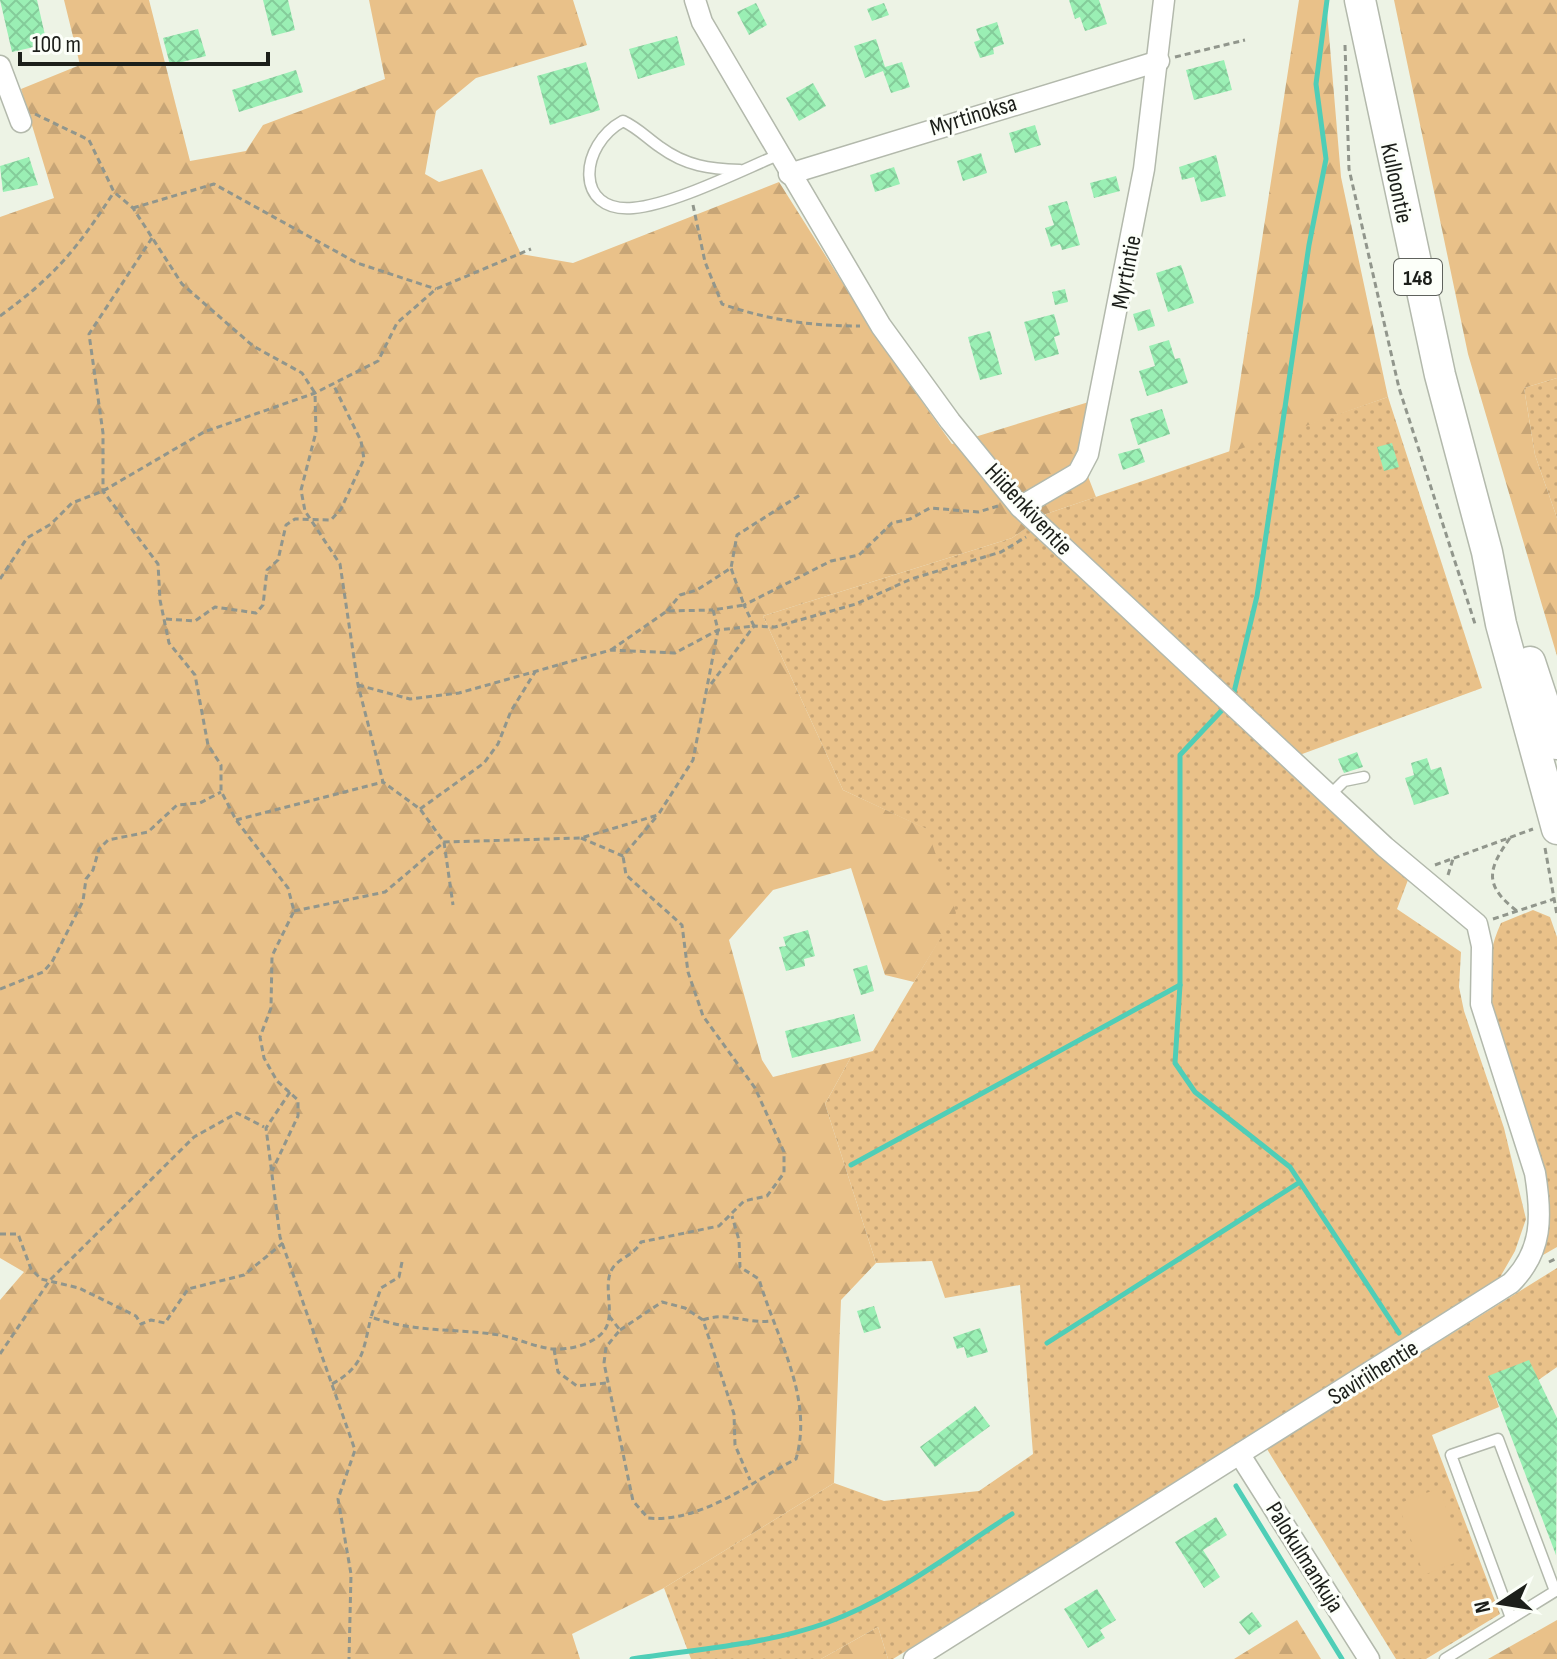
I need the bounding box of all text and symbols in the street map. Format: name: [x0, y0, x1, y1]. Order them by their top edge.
scale bar: [20, 16, 268, 66]
text: 100 m: [32, 30, 81, 59]
street label: Myrtinoksa: [926, 89, 1020, 142]
street label: Kulloontie: [1374, 140, 1419, 226]
street label: Myrtintie: [1105, 233, 1148, 311]
road number: 148: [1394, 259, 1442, 295]
street label: Hiidenkiventie: [979, 457, 1079, 561]
street label: Saviriihentie: [1323, 1333, 1424, 1411]
street label: Palokulmankuja: [1259, 1497, 1350, 1618]
north arrow: [1461, 1563, 1541, 1643]
text: N: [1468, 1598, 1497, 1615]

